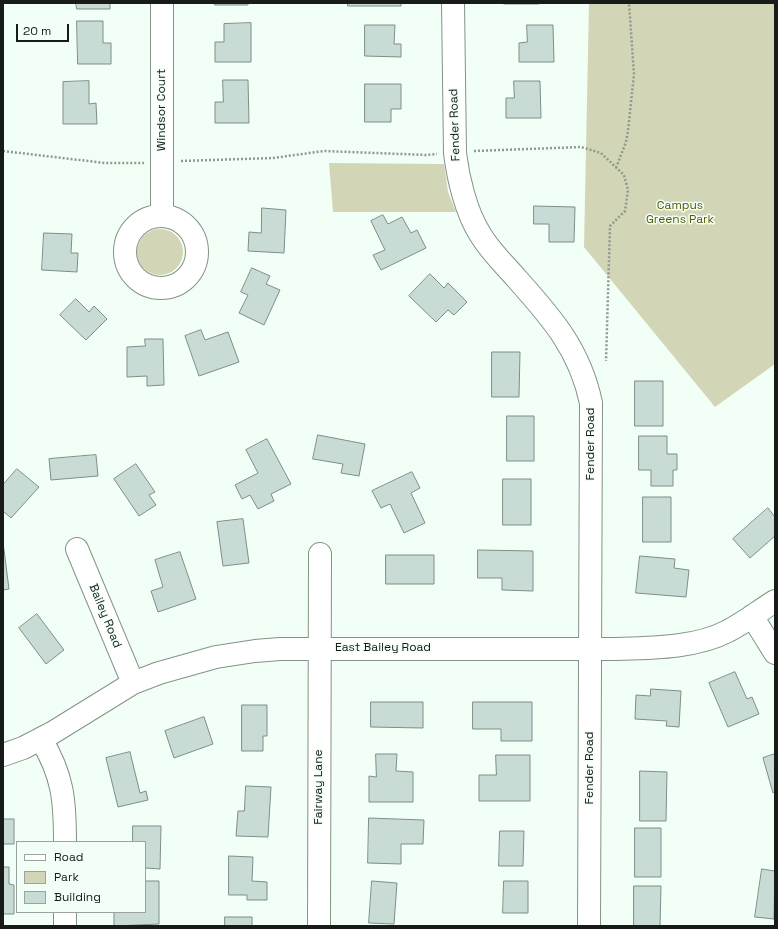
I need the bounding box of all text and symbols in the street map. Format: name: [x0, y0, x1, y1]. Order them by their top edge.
scale bar: [18, 16, 71, 42]
text: 20 m: [23, 23, 51, 39]
street label: Windsor Court: [155, 69, 169, 151]
street label: Fender Road: [447, 88, 463, 162]
park label: Campus Greens Park: [646, 199, 714, 227]
street label: Fender Road: [584, 408, 598, 480]
street label: Bailey Road: [86, 582, 124, 650]
street label: East Bailey Road: [335, 641, 431, 655]
street label: Fender Road: [583, 732, 597, 804]
street label: Fairway Lane: [312, 749, 326, 825]
legend: [16, 841, 146, 913]
text: Road: [54, 849, 83, 865]
text: Park: [54, 869, 79, 885]
text: Building: [54, 889, 101, 905]

